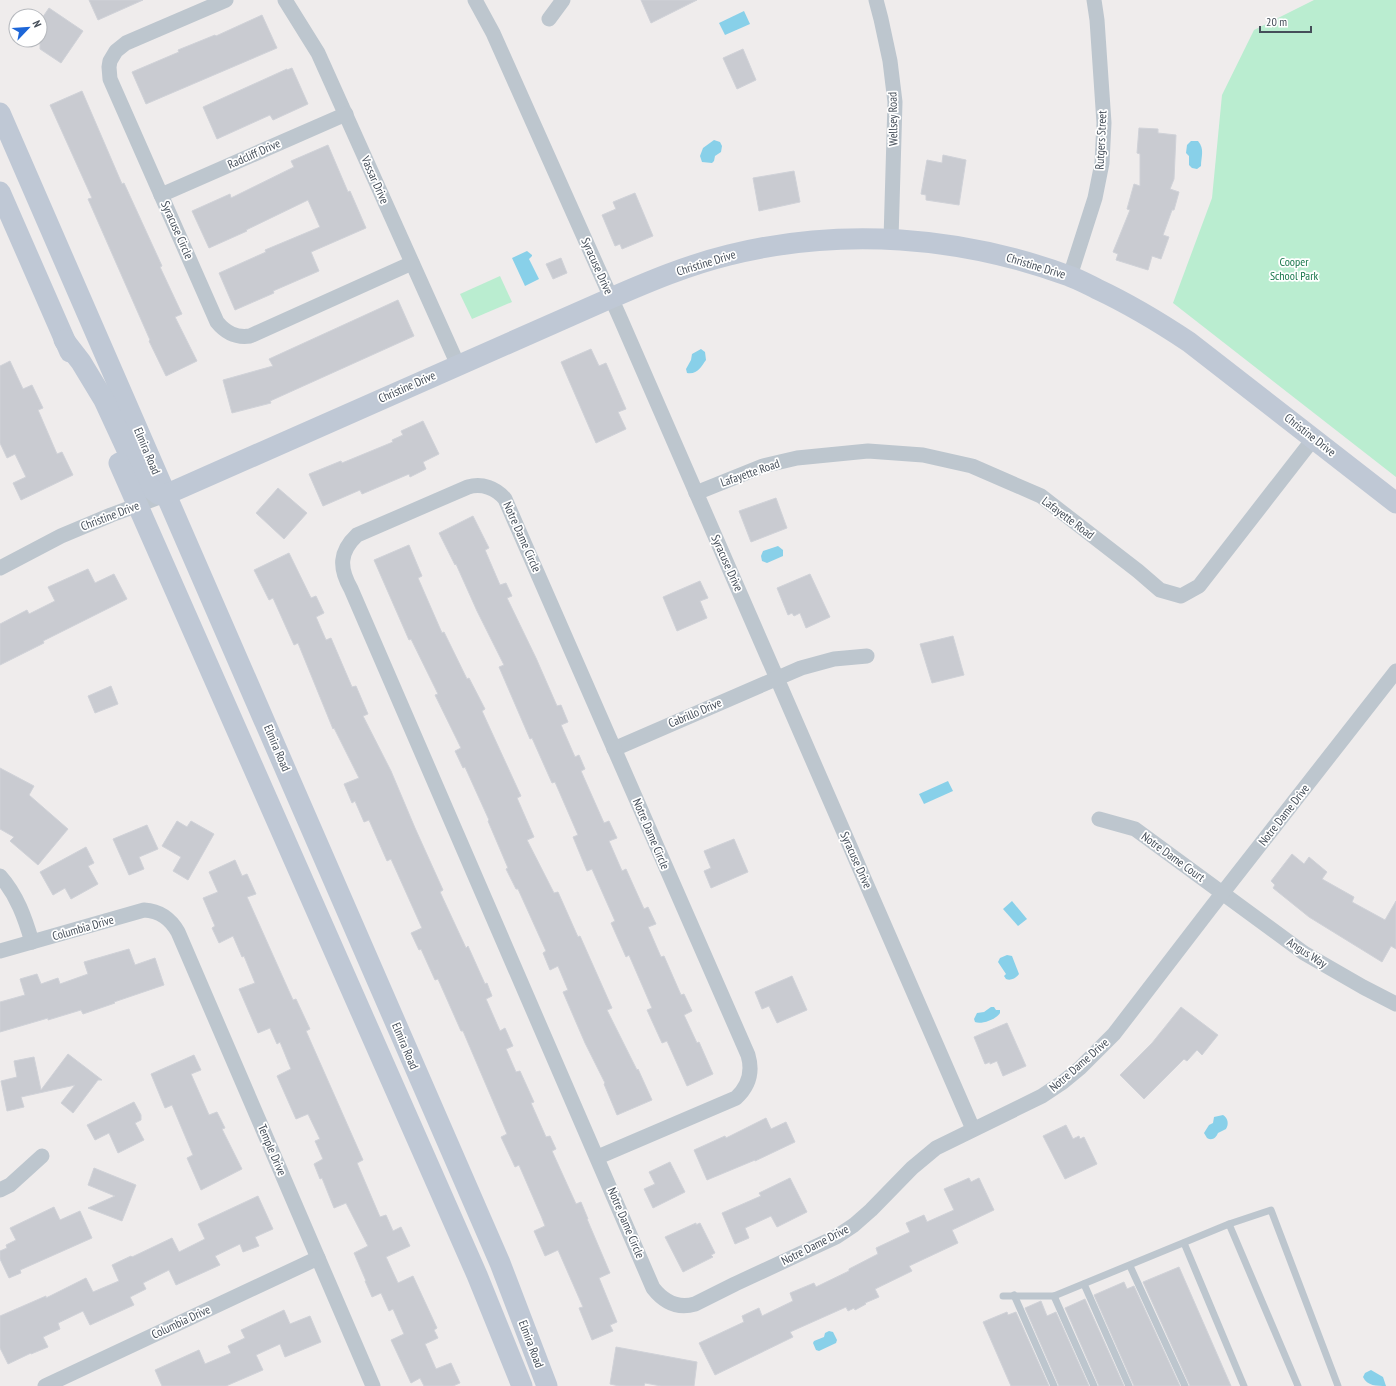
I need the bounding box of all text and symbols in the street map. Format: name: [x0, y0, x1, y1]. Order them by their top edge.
north arrow: [8, 8, 48, 48]
scale bar: [1260, 8, 1311, 34]
text: 20 m: [1266, 14, 1287, 29]
text: N: [29, 18, 45, 29]
street label: Wellsey Road: [885, 92, 900, 146]
street label: Rutgers Street: [1091, 109, 1110, 170]
street label: Radcliff Drive: [225, 135, 282, 172]
street label: Vassar Drive: [358, 153, 393, 206]
street label: Syracuse Circle: [158, 198, 197, 261]
street label: Syracuse Drive: [578, 235, 617, 297]
street label: Christine Drive: [674, 246, 737, 279]
street label: Christine Drive: [1005, 249, 1068, 282]
park label: Cooper School Park: [1270, 254, 1318, 283]
street label: Christine Drive: [376, 367, 438, 406]
street label: Christine Drive: [1282, 410, 1339, 459]
street label: Elmira Road: [131, 425, 164, 477]
street label: Lafayette Road: [718, 455, 781, 490]
street label: Lafayette Road: [1039, 493, 1097, 542]
street label: Christine Drive: [79, 498, 141, 534]
street label: Notre Dame Circle: [500, 499, 545, 574]
street label: Syracuse Drive: [708, 532, 747, 594]
street label: Cabrillo Drive: [666, 695, 724, 730]
street label: Elmira Road: [261, 722, 294, 774]
street label: Notre Dame Drive: [1255, 781, 1312, 848]
street label: Notre Dame Circle: [630, 796, 673, 872]
street label: Syracuse Drive: [837, 829, 876, 891]
street label: Notre Dame Court: [1139, 829, 1208, 885]
street label: Columbia Drive: [50, 912, 115, 943]
street label: Angus Way: [1284, 934, 1331, 971]
street label: Elmira Road: [389, 1020, 422, 1072]
street label: Notre Dame Drive: [1046, 1035, 1112, 1095]
street label: Temple Drive: [255, 1122, 290, 1178]
street label: Notre Dame Circle: [605, 1185, 648, 1261]
street label: Notre Dame Drive: [778, 1221, 851, 1268]
street label: Columbia Drive: [149, 1301, 213, 1342]
street label: Elmira Road: [516, 1318, 547, 1370]

